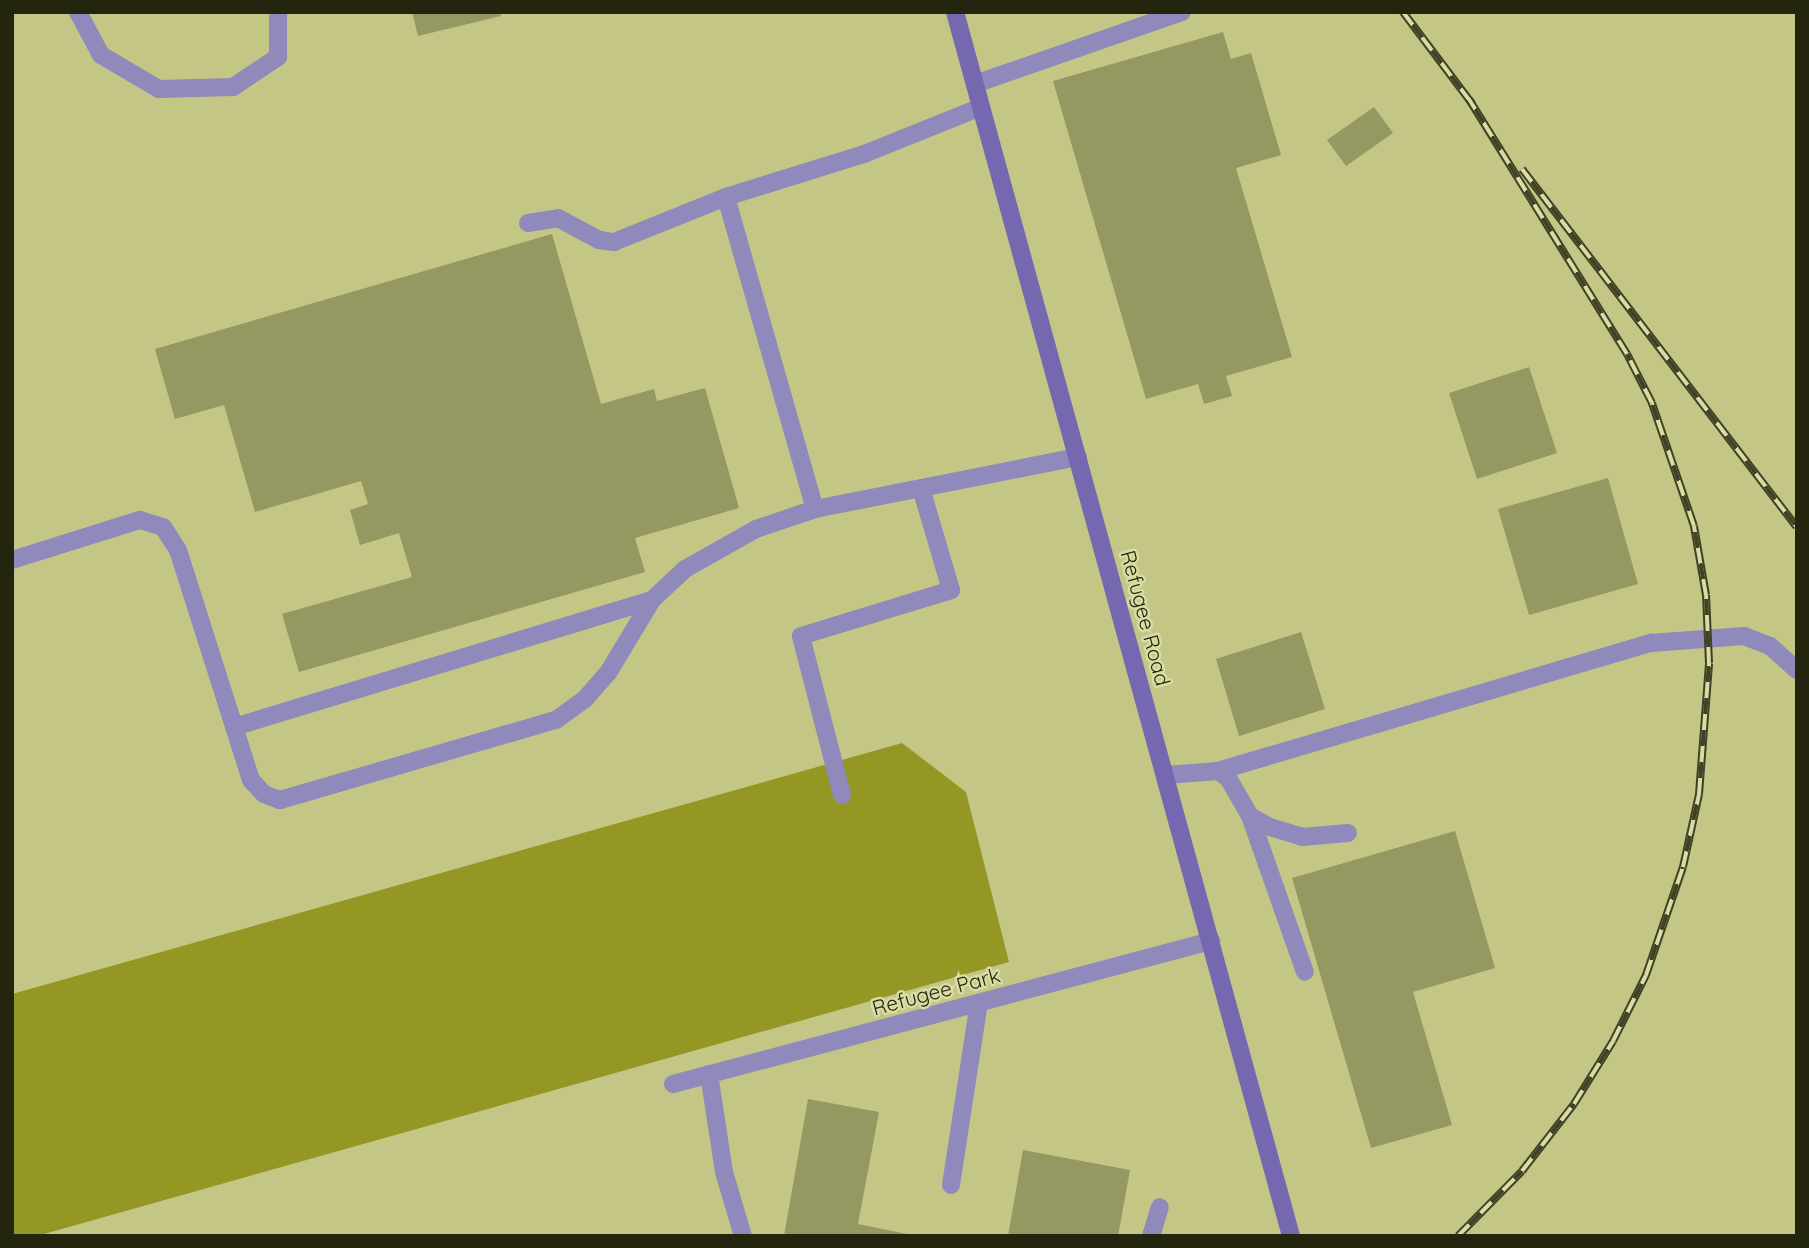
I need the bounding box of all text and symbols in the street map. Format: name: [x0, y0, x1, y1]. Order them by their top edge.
street label: Refugee Road: [1116, 547, 1176, 689]
street label: Refugee Park: [869, 962, 1003, 1020]

